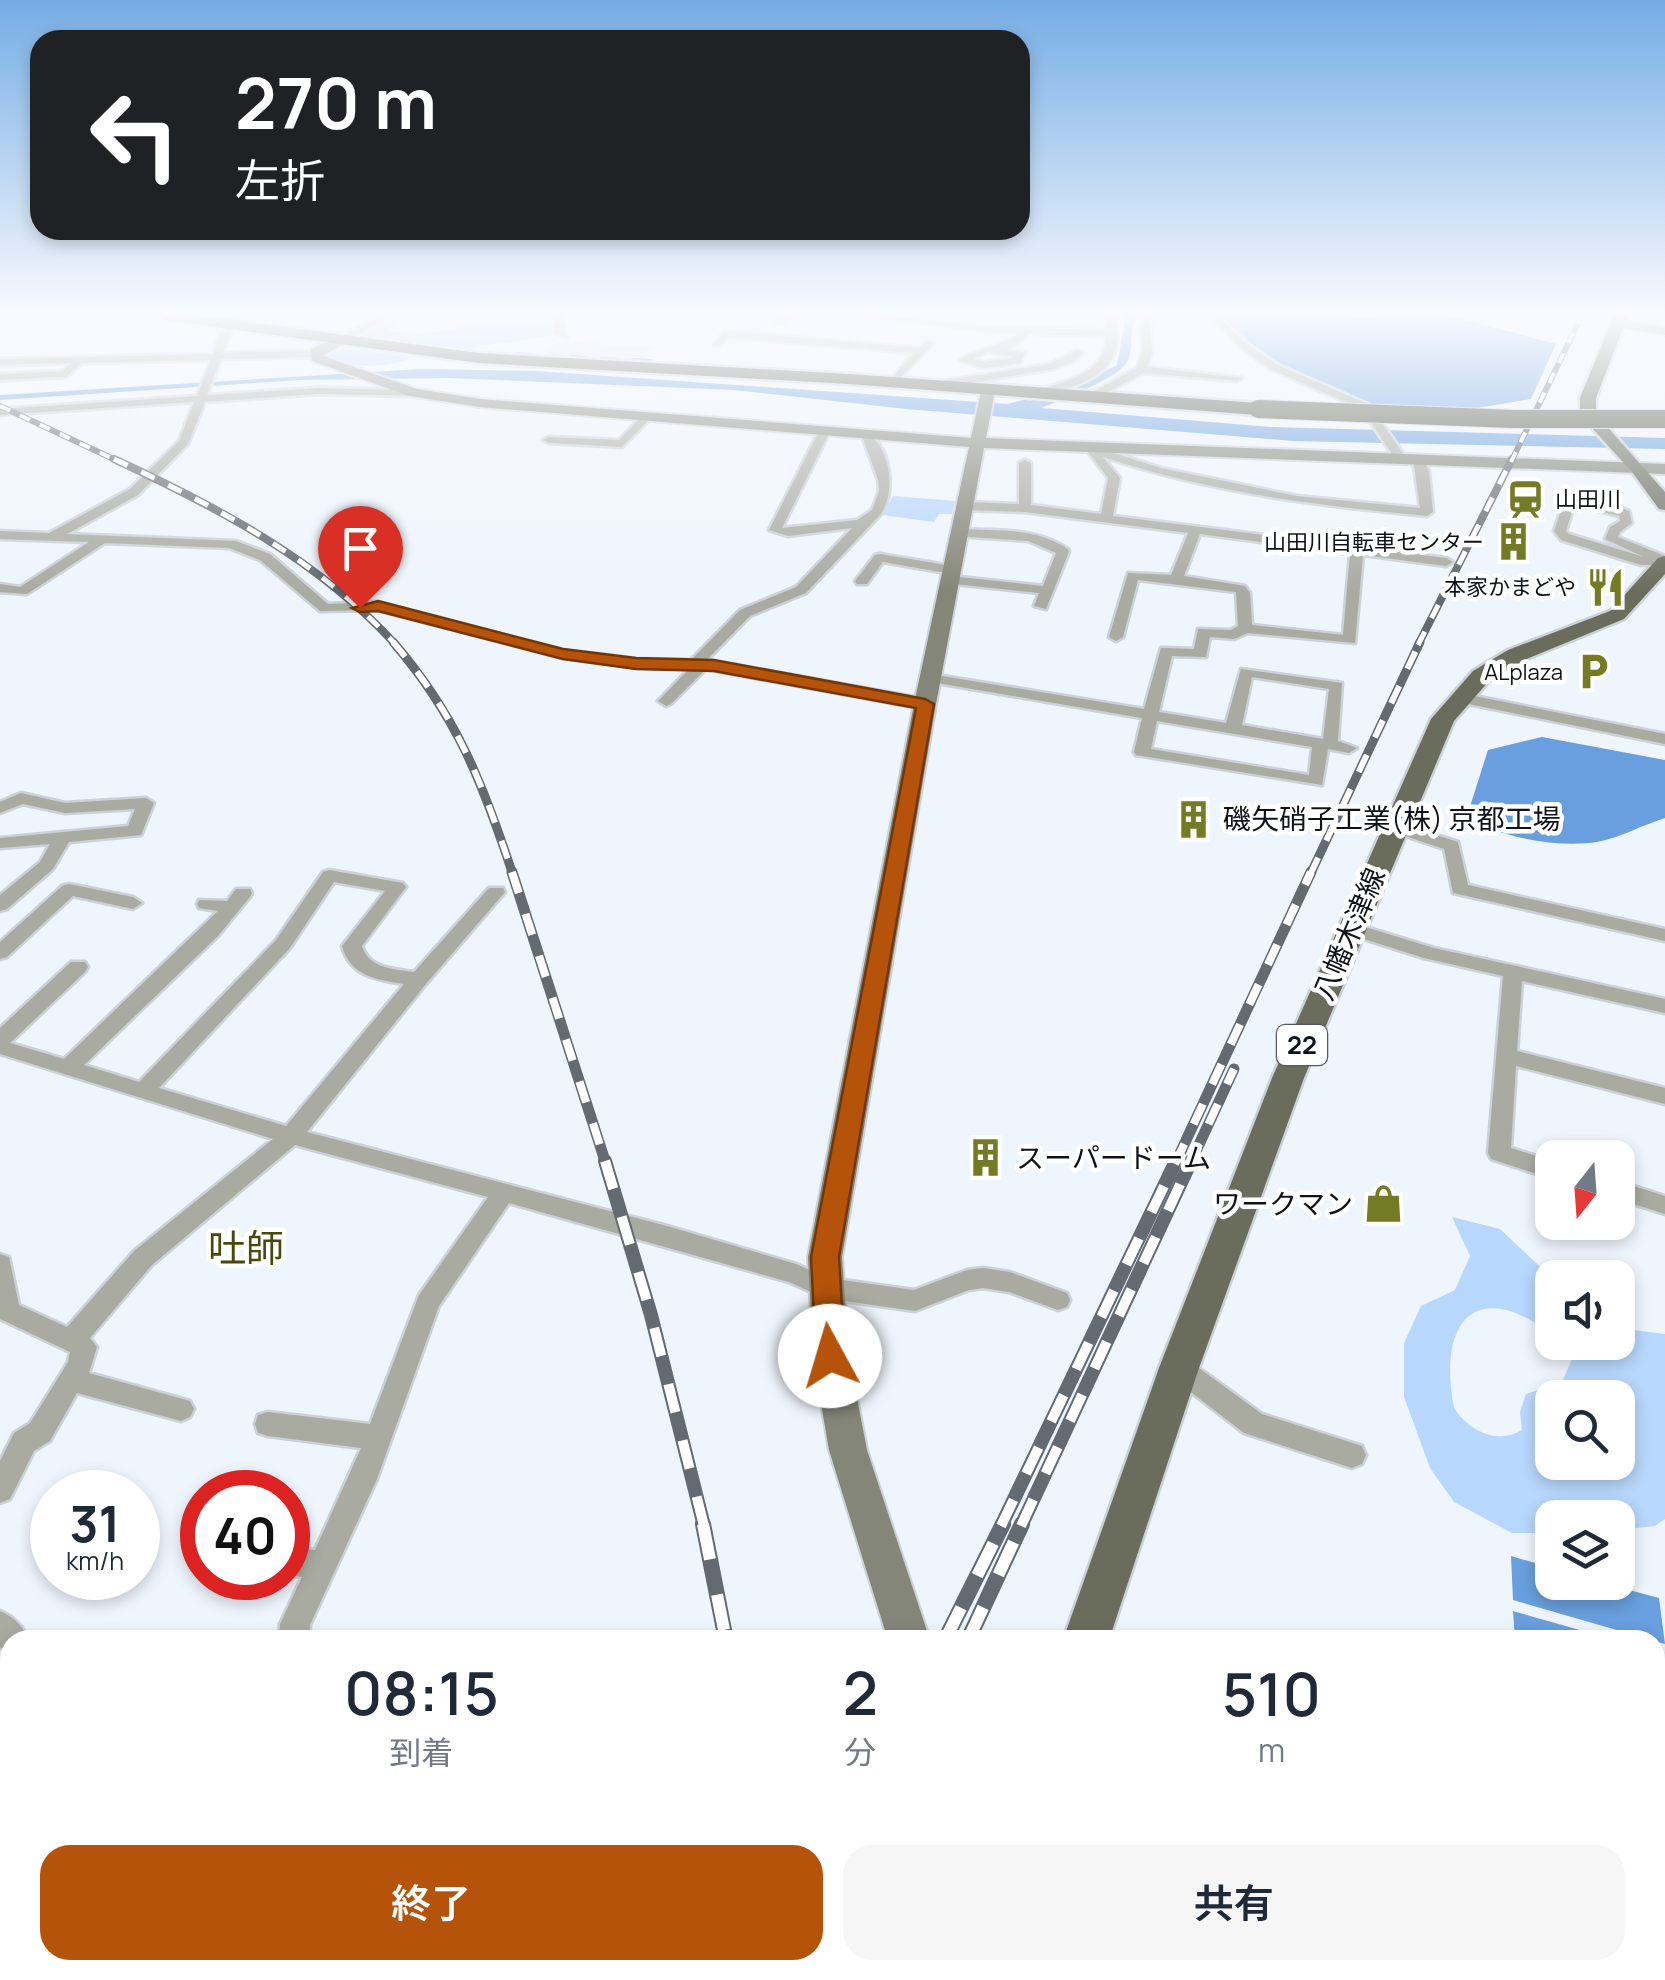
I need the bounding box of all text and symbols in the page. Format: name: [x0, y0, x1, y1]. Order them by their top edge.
text: 270 m: [235, 54, 437, 150]
icon: left: [70, 70, 200, 200]
text: 左折: [235, 149, 325, 211]
station icon: 山田川: [1504, 478, 1546, 520]
place label: 山田川: [1555, 484, 1621, 514]
pin: [318, 506, 403, 609]
icon: arrive: [333, 521, 388, 576]
building icon: 山田川自転車センター: [1493, 521, 1535, 563]
place label: 山田川自転車センター: [1264, 527, 1484, 557]
restaurant icon: 本家かまどや: [1585, 566, 1627, 608]
place label: 本家かまどや: [1444, 572, 1576, 602]
parking icon: ALplaza: [1572, 651, 1614, 693]
place label: ALplaza: [1484, 657, 1563, 687]
building icon: 磯矢硝子工業(株) 京都工場: [1172, 798, 1214, 840]
place label: 磯矢硝子工業(株) 京都工場: [1223, 799, 1560, 837]
street label: 八幡木津線: [1303, 862, 1393, 1005]
road number: 22: [1277, 1025, 1327, 1065]
building icon: スーパードーム: [965, 1137, 1007, 1179]
place label: スーパードーム: [1016, 1138, 1211, 1176]
north arrow: [1535, 1140, 1635, 1240]
map controls: [1535, 1140, 1635, 1600]
shop icon: ワークマン: [1362, 1183, 1404, 1225]
place label: ワークマン: [1213, 1184, 1353, 1222]
district label: 吐師: [208, 1221, 284, 1273]
button: sound: [1535, 1260, 1635, 1360]
position arrow: [778, 1304, 882, 1408]
button: search: [1535, 1380, 1635, 1480]
speed limit sign: 40: [180, 1470, 310, 1600]
text: 31: [70, 1489, 120, 1557]
button: layers: [1535, 1500, 1635, 1600]
text: km/h: [66, 1543, 124, 1578]
text: 08:15: [344, 1651, 499, 1733]
text: 2: [843, 1651, 878, 1733]
text: 510: [1222, 1652, 1321, 1734]
text: m: [1258, 1728, 1285, 1772]
text: 到着: [389, 1730, 453, 1774]
text: 分: [844, 1730, 876, 1774]
button: 終了: [40, 1845, 823, 1960]
button: 共有: [843, 1845, 1625, 1960]

